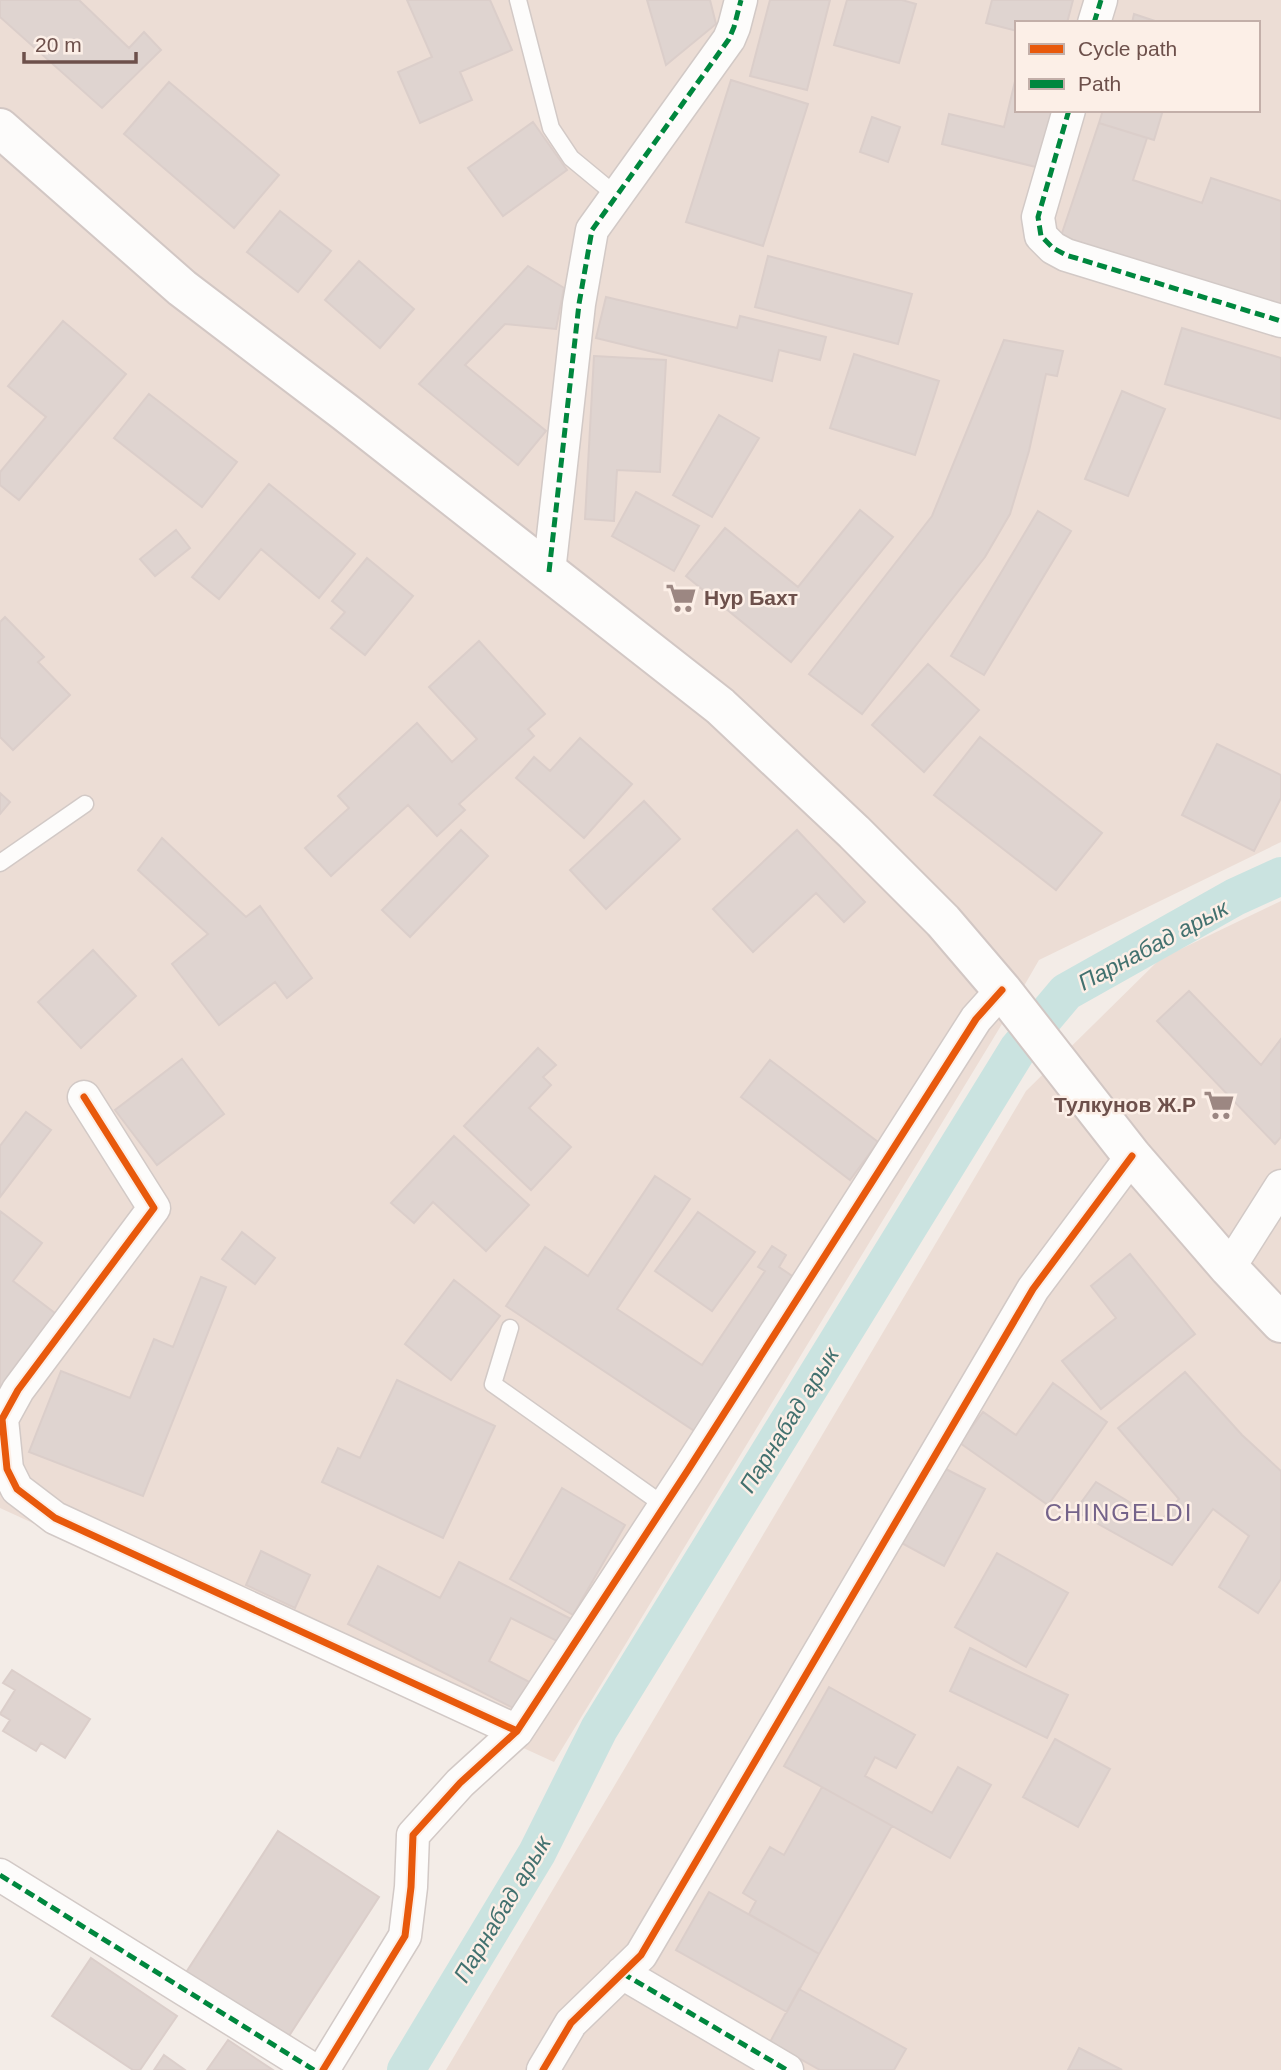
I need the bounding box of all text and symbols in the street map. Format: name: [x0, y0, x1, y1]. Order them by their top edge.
scale bar: [24, 21, 136, 65]
legend: [1015, 21, 1260, 112]
text: 20 m: [35, 33, 82, 56]
text: Cycle path: [1078, 37, 1177, 60]
text: Path: [1078, 72, 1121, 95]
supermarket icon: Нур Бахт: [664, 581, 698, 615]
place label: Нур Бахт: [704, 586, 798, 609]
water label: Парнабад арык: [1074, 894, 1233, 995]
supermarket icon: Тулкунов Ж.Р: [1202, 1088, 1236, 1122]
place label: Тулкунов Ж.Р: [1054, 1093, 1196, 1116]
water label: Парнабад арык: [734, 1342, 845, 1497]
district label: CHINGELDI: [1045, 1499, 1193, 1526]
water label: Парнабад арык: [448, 1830, 556, 1987]

